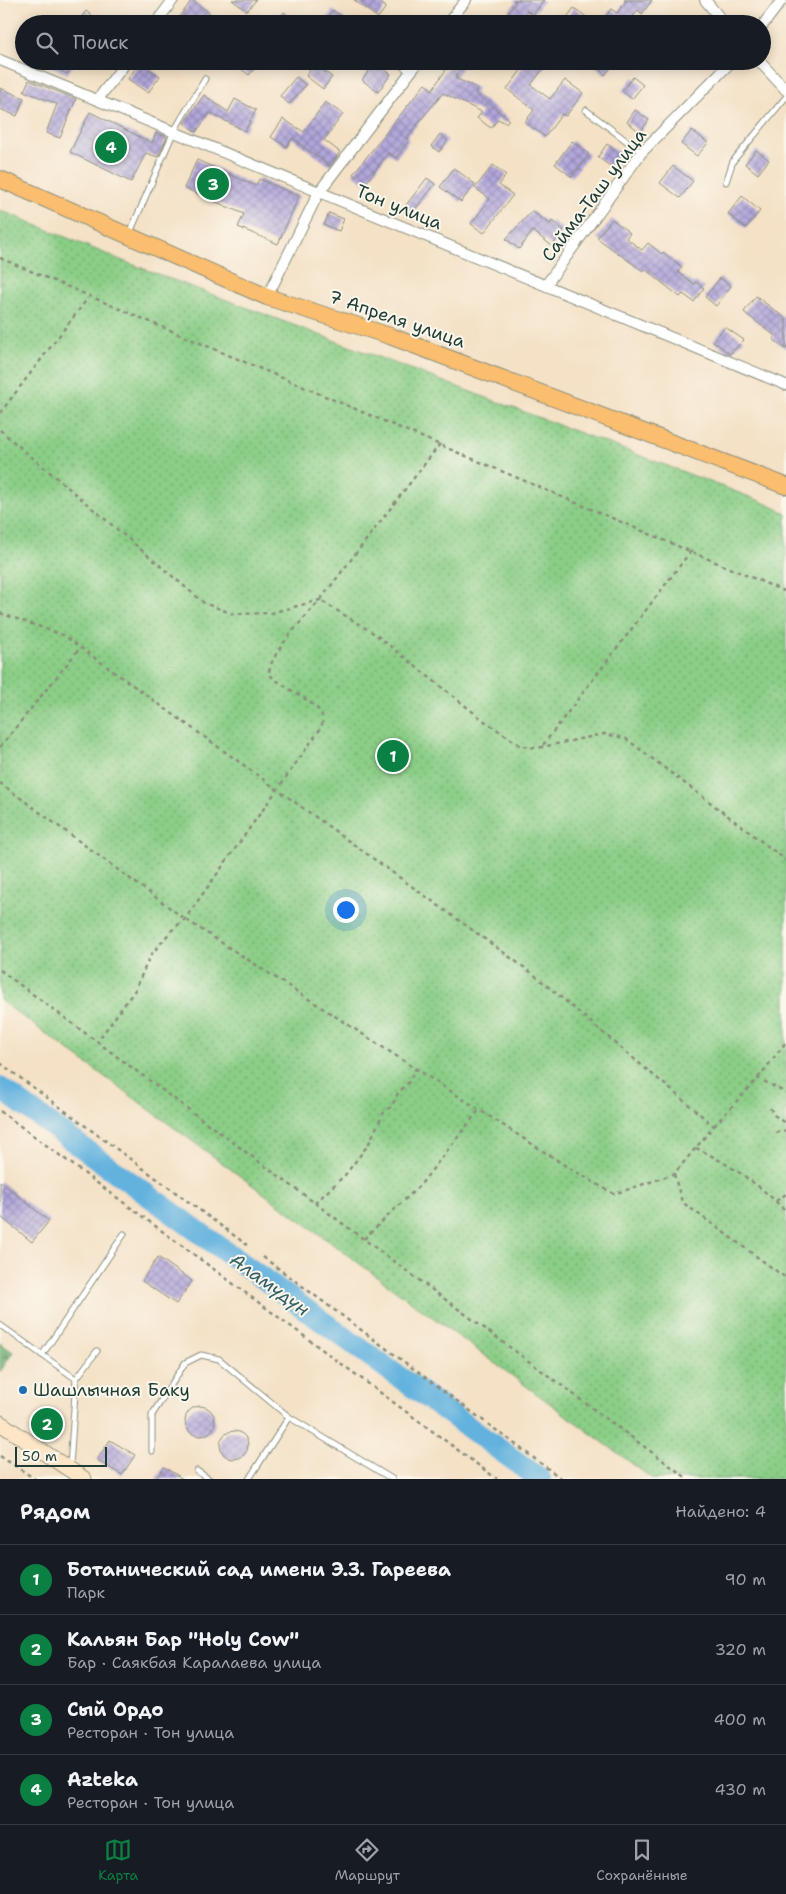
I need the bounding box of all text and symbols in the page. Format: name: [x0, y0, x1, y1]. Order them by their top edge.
search box: [15, 15, 771, 70]
icon: search: [33, 29, 61, 57]
text: Поиск: [73, 30, 128, 55]
street label: Сайма-Таш улица: [536, 124, 652, 266]
pin: 4: [95, 128, 127, 166]
pin: 3: [197, 165, 229, 203]
street label: Тон улица: [352, 179, 446, 235]
street label: 7 Апреля улица: [326, 284, 468, 354]
pin: 1: [377, 737, 409, 775]
your location: [333, 897, 359, 923]
water label: Аламүдүн: [225, 1247, 314, 1322]
place label: Шашлычная Баку: [33, 1378, 190, 1402]
marker: Шашлычная Баку: [17, 1384, 29, 1396]
pin: 2: [31, 1405, 63, 1443]
scale bar: [15, 1444, 108, 1467]
text: 50 m: [22, 1447, 57, 1465]
text: Рядом: [20, 1498, 90, 1526]
text: Найдено: 4: [675, 1501, 766, 1522]
text: Ботанический сад имени Э.З. Гареева: [67, 1557, 451, 1582]
text: 1: [32, 1569, 40, 1590]
text: 90 m: [725, 1569, 766, 1590]
text: Парк: [67, 1582, 105, 1603]
text: Кальян Бар "Holy Cow": [67, 1627, 299, 1652]
text: 2: [30, 1639, 42, 1660]
text: 320 m: [715, 1639, 766, 1660]
text: Бар · Саякбая Каралаева улица: [67, 1652, 321, 1673]
text: Сый Ордо: [67, 1697, 164, 1722]
text: 3: [30, 1709, 42, 1730]
text: 400 m: [713, 1709, 766, 1730]
text: Ресторан · Тон улица: [67, 1722, 234, 1743]
text: Azteka: [67, 1767, 138, 1792]
text: 4: [30, 1779, 42, 1800]
text: 430 m: [715, 1779, 766, 1800]
text: Ресторан · Тон улица: [67, 1792, 234, 1813]
tab: Карта: [98, 1836, 138, 1884]
tab: Маршрут: [335, 1836, 400, 1884]
tab: Сохранённые: [596, 1836, 688, 1884]

